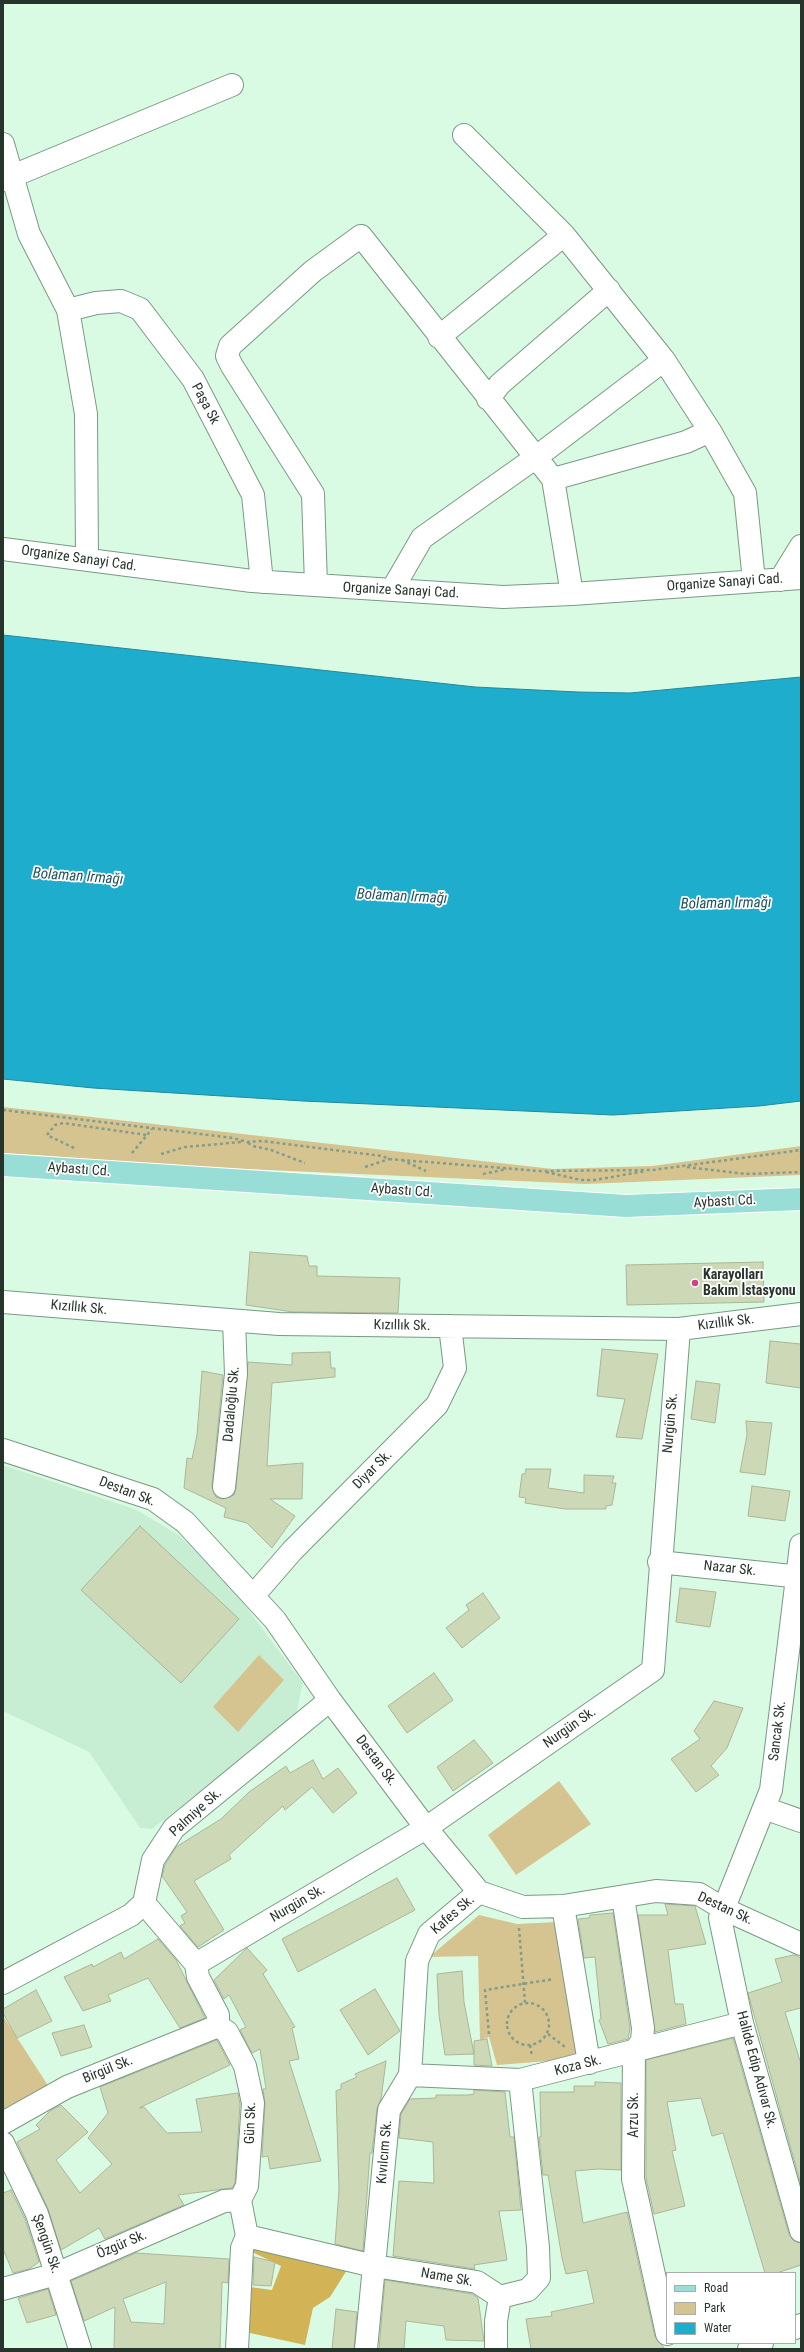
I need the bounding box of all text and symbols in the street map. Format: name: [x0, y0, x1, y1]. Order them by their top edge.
street label: Paşa Sk: [187, 381, 223, 427]
street label: Organize Sanayi Cad.: [20, 543, 138, 575]
street label: Organize Sanayi Cad.: [666, 571, 784, 595]
street label: Organize Sanayi Cad.: [342, 580, 460, 602]
water label: Bolaman Irmağı: [32, 865, 124, 889]
water label: Bolaman Irmağı: [356, 886, 448, 908]
water label: Bolaman Irmağı: [681, 894, 771, 914]
street label: Aybastı Cd.: [47, 1159, 111, 1181]
street label: Aybastı Cd.: [370, 1180, 434, 1202]
street label: Aybastı Cd.: [693, 1192, 757, 1212]
place label: Karayolları Bakım İstasyonu: [703, 1267, 796, 1300]
marker: Karayolları Bakım İstasyonu: [690, 1278, 700, 1288]
street label: Kızıllık Sk.: [50, 1297, 108, 1319]
street label: Kızıllık Sk.: [697, 1311, 755, 1335]
street label: Kızıllık Sk.: [373, 1317, 431, 1335]
street label: Dadaloğlu Sk.: [220, 1365, 244, 1443]
street label: Nurgün Sk.: [660, 1392, 682, 1454]
street label: Diyar Sk.: [350, 1447, 396, 1493]
street label: Destan Sk.: [96, 1474, 158, 1510]
street label: Nazar Sk.: [703, 1558, 757, 1580]
street label: Sancak Sk.: [766, 1700, 790, 1762]
street label: Nurgün Sk.: [540, 1704, 600, 1752]
street label: Destan Sk.: [352, 1732, 400, 1790]
street label: Palmiye Sk.: [167, 1785, 225, 1841]
street label: Nurgün Sk.: [268, 1882, 328, 1926]
street label: Destan Sk.: [695, 1889, 755, 1929]
street label: Kafes Sk.: [428, 1892, 478, 1938]
street label: Halide Edip Adıvar Sk.: [732, 2009, 780, 2131]
street label: Birgül Sk.: [81, 2052, 135, 2088]
street label: Koza Sk.: [553, 2052, 603, 2080]
street label: Arzu Sk.: [626, 2092, 642, 2138]
street label: Gün Sk.: [242, 2102, 260, 2144]
street label: Kıvılcım Sk.: [374, 2119, 396, 2185]
street label: Şengün Sk.: [28, 2212, 64, 2276]
street label: Özgür Sk.: [94, 2227, 150, 2263]
street label: Name Sk.: [419, 2265, 475, 2291]
legend: [666, 2272, 796, 2344]
text: Road: [704, 2281, 728, 2295]
text: Park: [704, 2301, 725, 2315]
text: Water: [704, 2321, 732, 2335]

